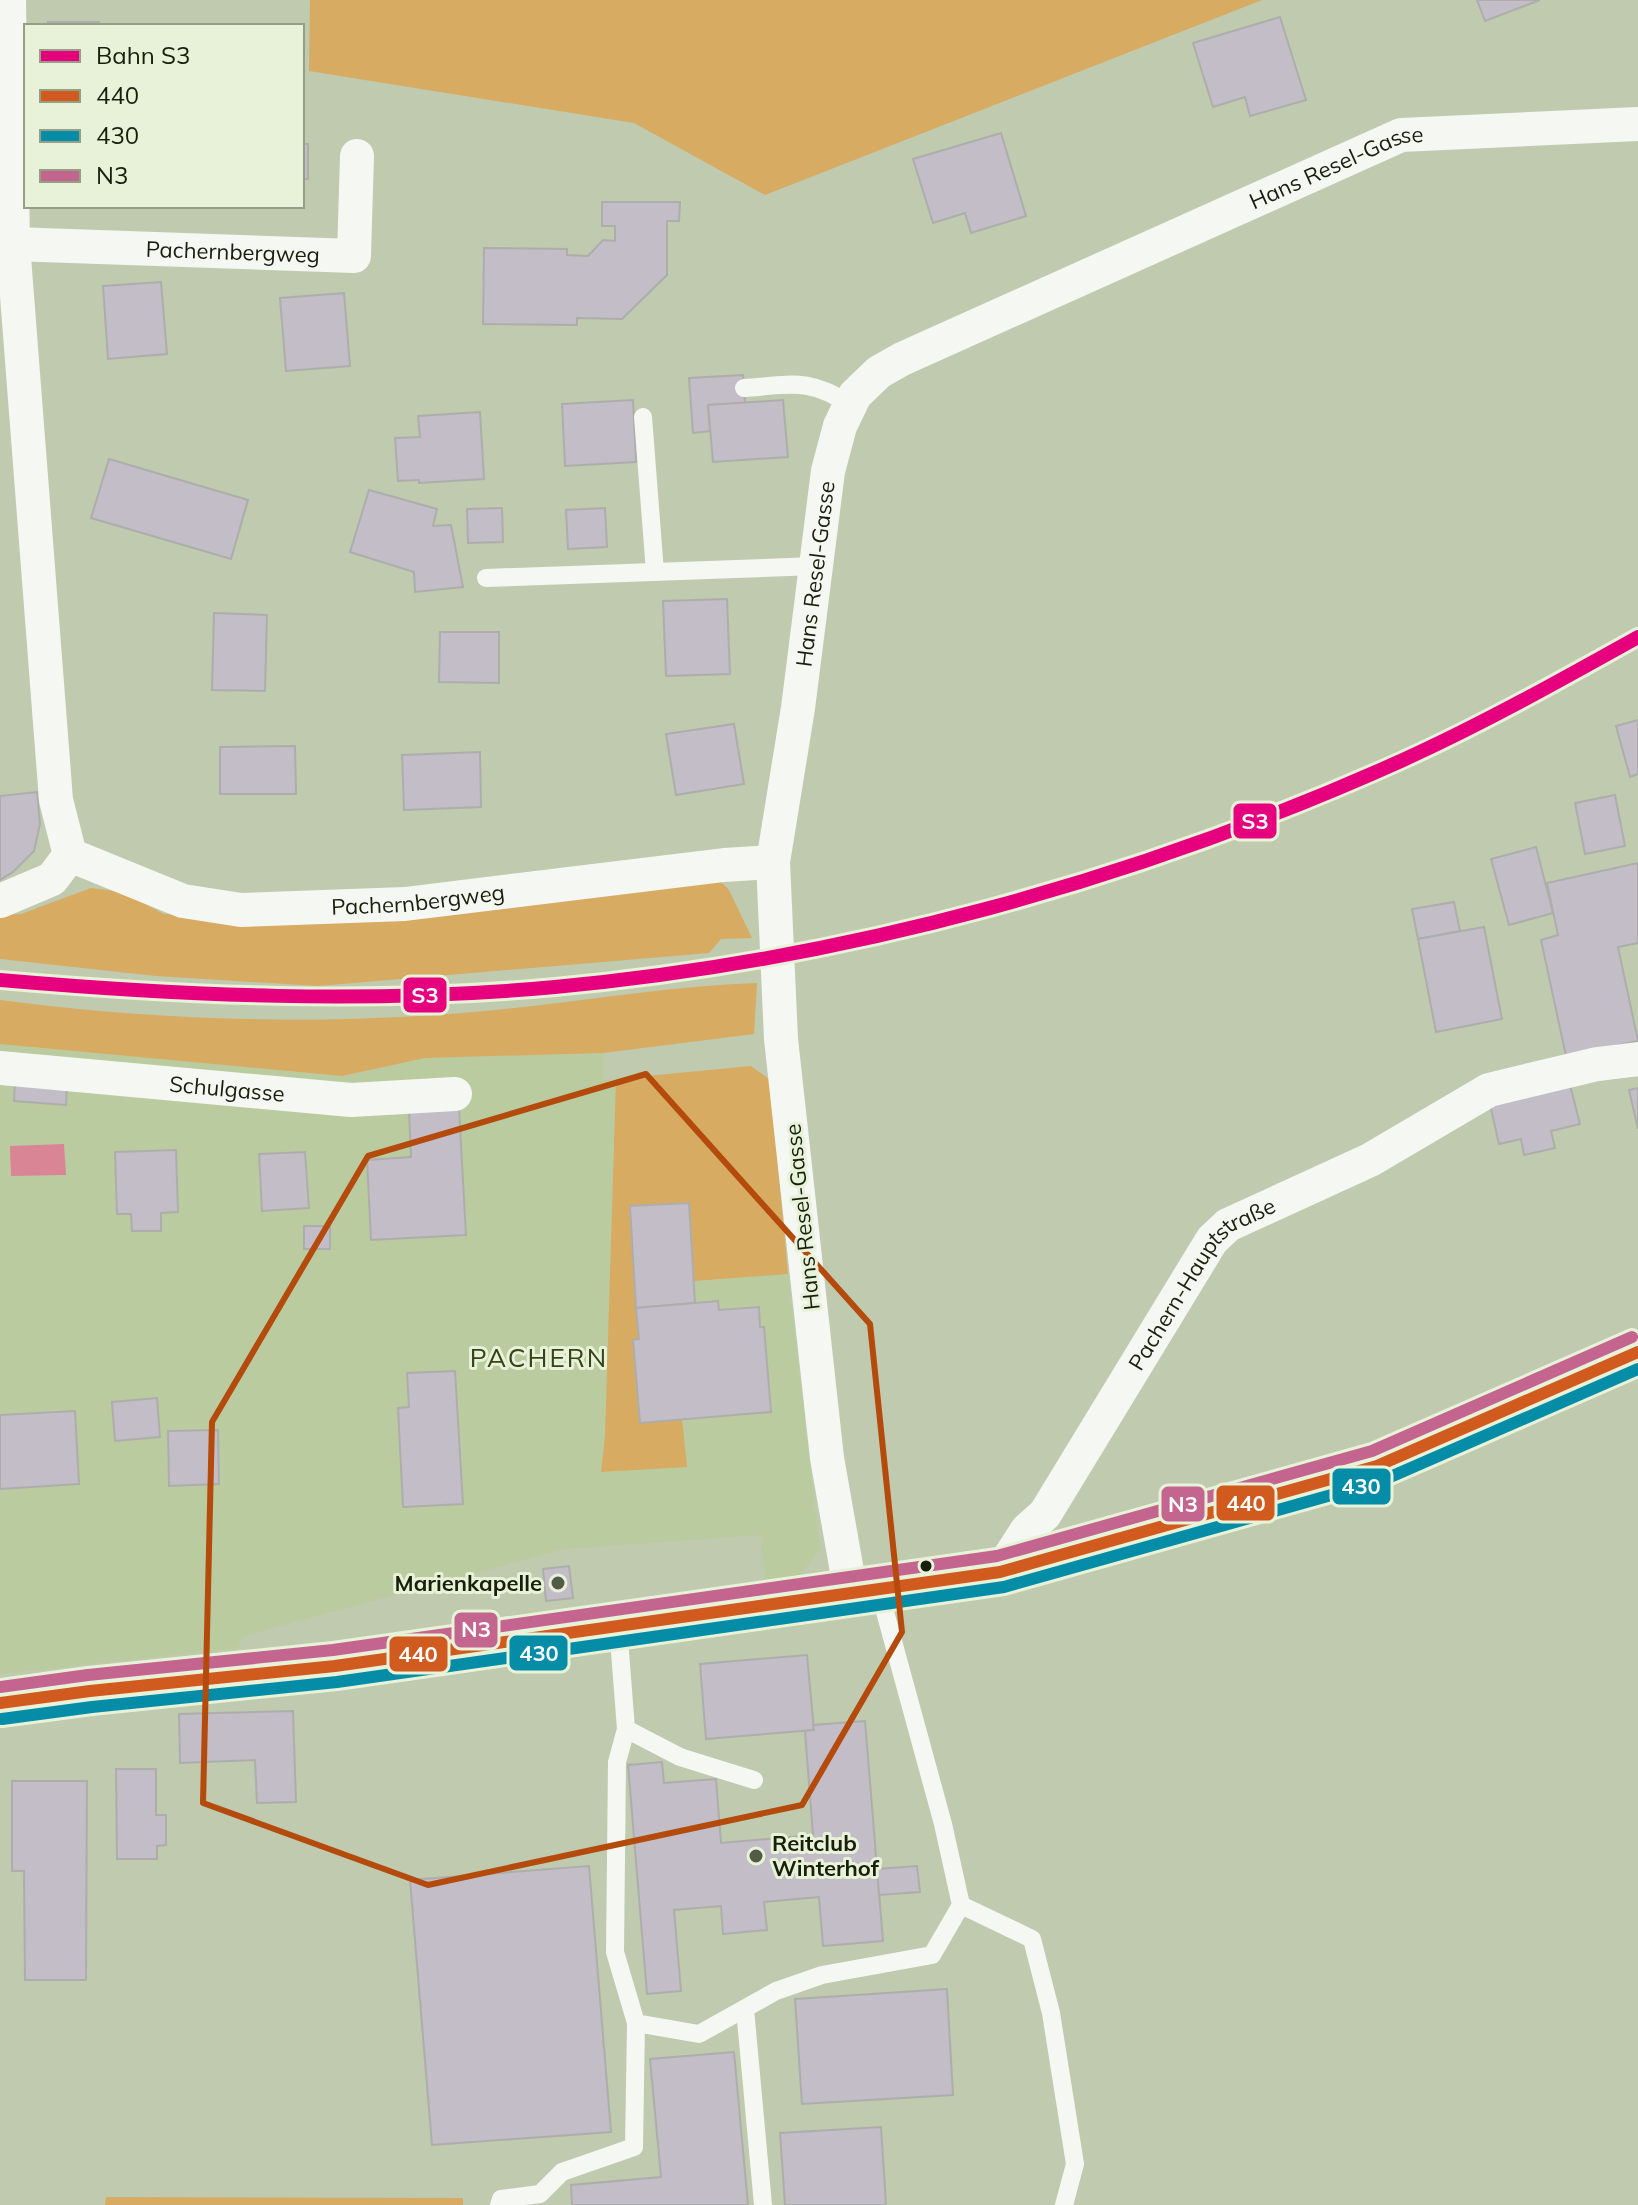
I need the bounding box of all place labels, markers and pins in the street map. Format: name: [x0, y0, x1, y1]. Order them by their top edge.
unlabelled marker: [918, 1558, 934, 1574]
place label: Marienkapelle: [395, 1569, 542, 1597]
marker: Marienkapelle: [549, 1574, 567, 1592]
place label: Reitclub Winterhof: [772, 1829, 880, 1882]
marker: Reitclub Winterhof: [747, 1847, 765, 1865]

